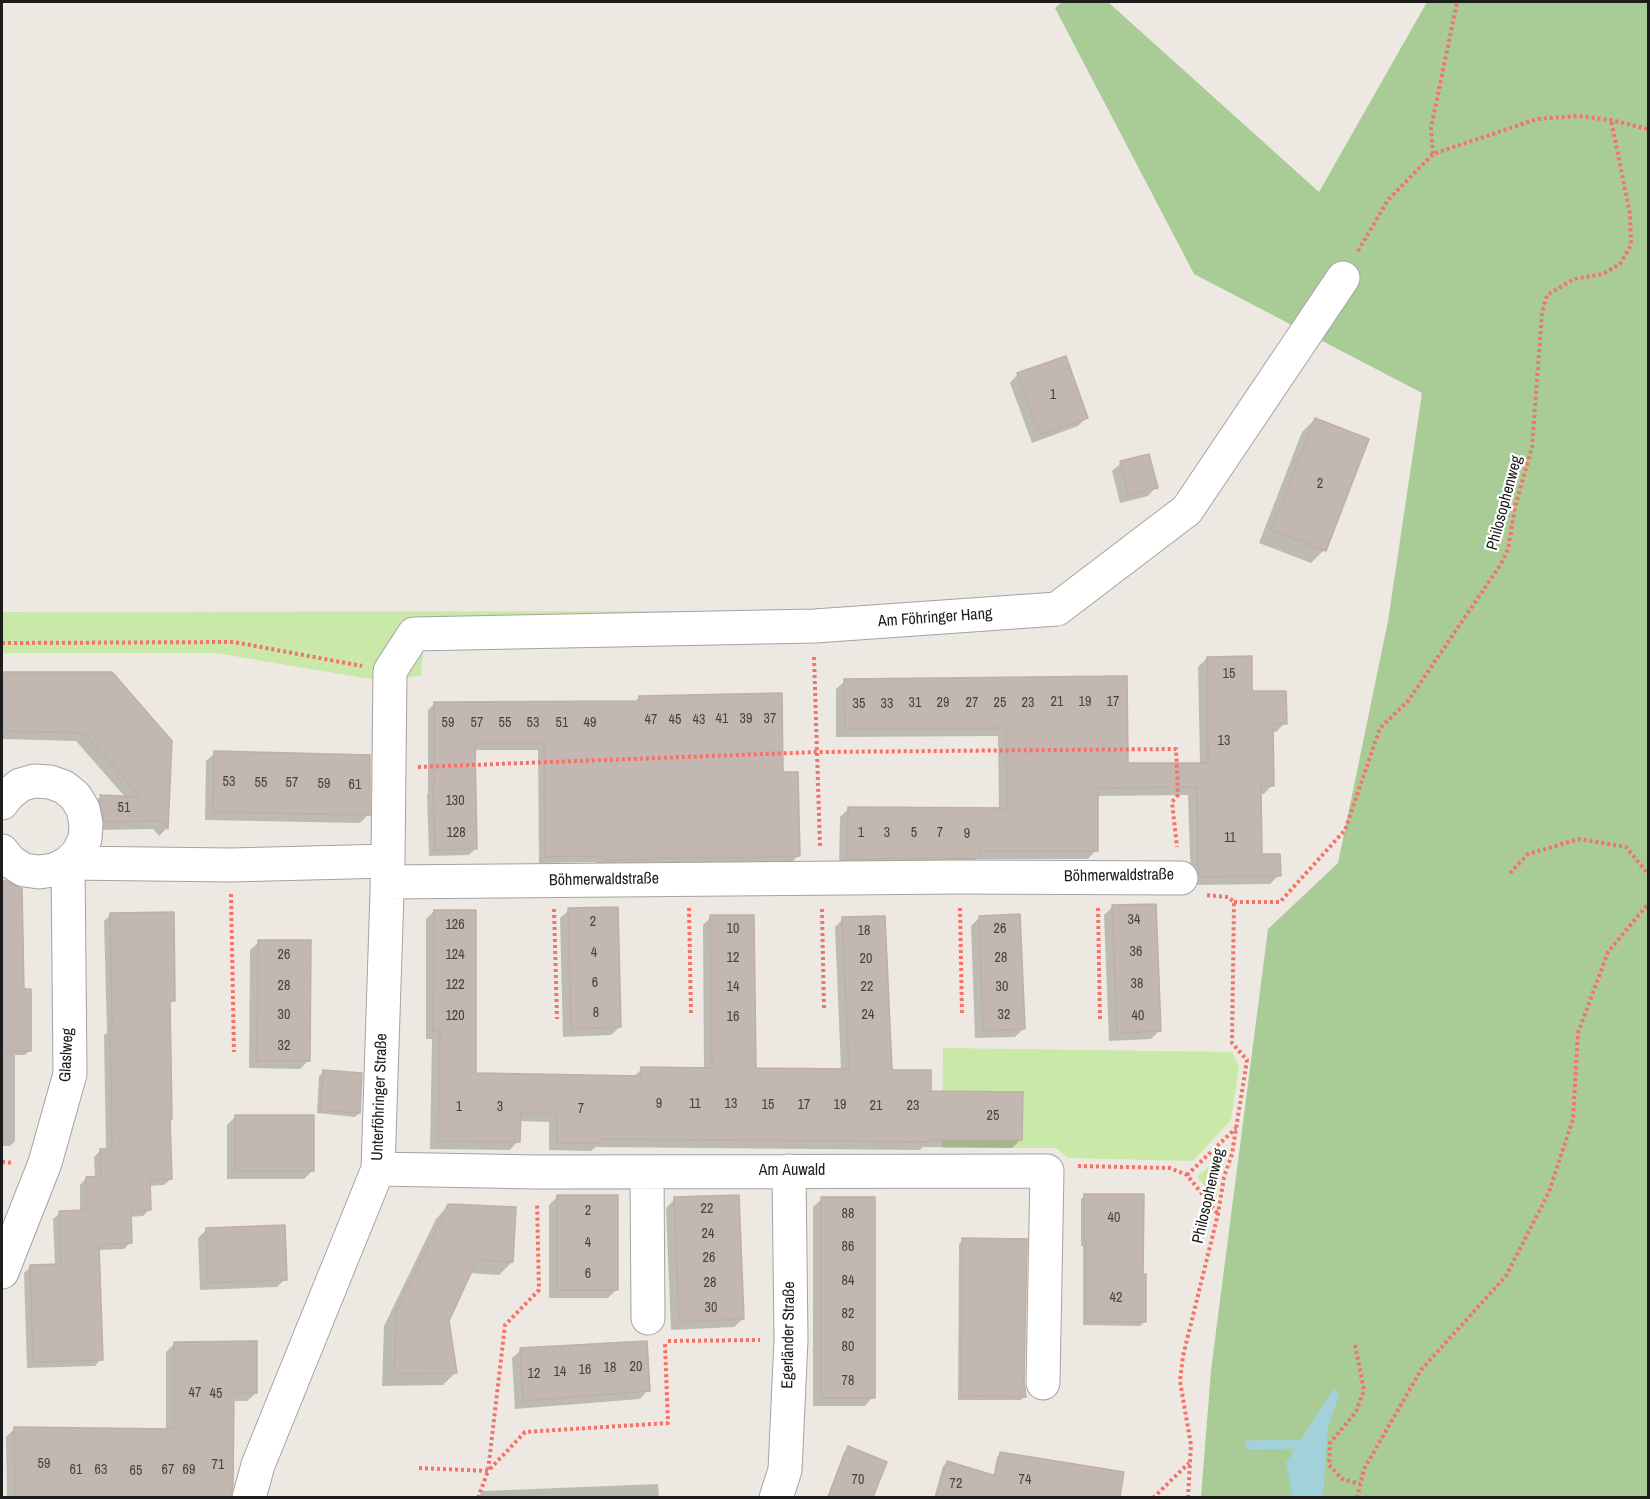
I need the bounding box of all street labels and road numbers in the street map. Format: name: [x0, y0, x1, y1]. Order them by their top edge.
street label: Philosophenweg: [1483, 454, 1527, 552]
street label: Am Föhringer Hang: [877, 604, 993, 632]
street label: Böhmerwaldstraße: [1064, 865, 1174, 887]
street label: Böhmerwaldstraße: [549, 869, 659, 891]
street label: Glaslweg: [56, 1028, 78, 1082]
street label: Unterföhringer Straße: [368, 1033, 392, 1161]
street label: Philosophenweg: [1189, 1147, 1229, 1245]
street label: Am Auwald: [759, 1161, 825, 1181]
street label: Egerländer Straße: [778, 1281, 800, 1389]

